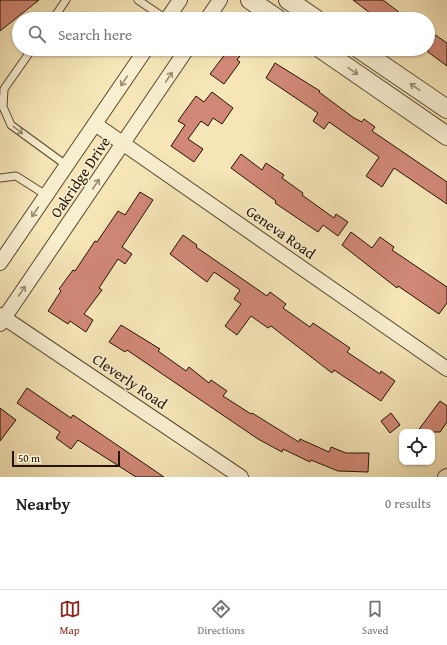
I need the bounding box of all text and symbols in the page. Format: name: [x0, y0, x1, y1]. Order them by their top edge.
search box: [12, 12, 435, 56]
icon: search: [26, 23, 48, 45]
text: Search here: [58, 24, 132, 45]
one-way arrow: [347, 67, 358, 75]
one-way arrow: [164, 71, 173, 82]
one-way arrow: [120, 75, 128, 86]
one-way arrow: [410, 83, 421, 91]
one-way arrow: [12, 126, 23, 135]
street label: Oakridge Drive: [45, 132, 115, 222]
one-way arrow: [92, 179, 100, 190]
street label: Geneva Road: [242, 200, 320, 264]
one-way arrow: [31, 206, 39, 217]
one-way arrow: [18, 286, 26, 297]
street label: Cleverly Road: [88, 348, 172, 414]
map controls: [399, 429, 435, 465]
button: locate: [399, 429, 435, 465]
scale bar: [12, 449, 120, 468]
text: 50 m: [18, 450, 40, 466]
text: Nearby: [16, 491, 70, 516]
text: 0 results: [385, 494, 431, 513]
tab: Map: [59, 598, 81, 638]
tab: Directions: [198, 598, 245, 638]
tab: Saved: [362, 598, 388, 638]

